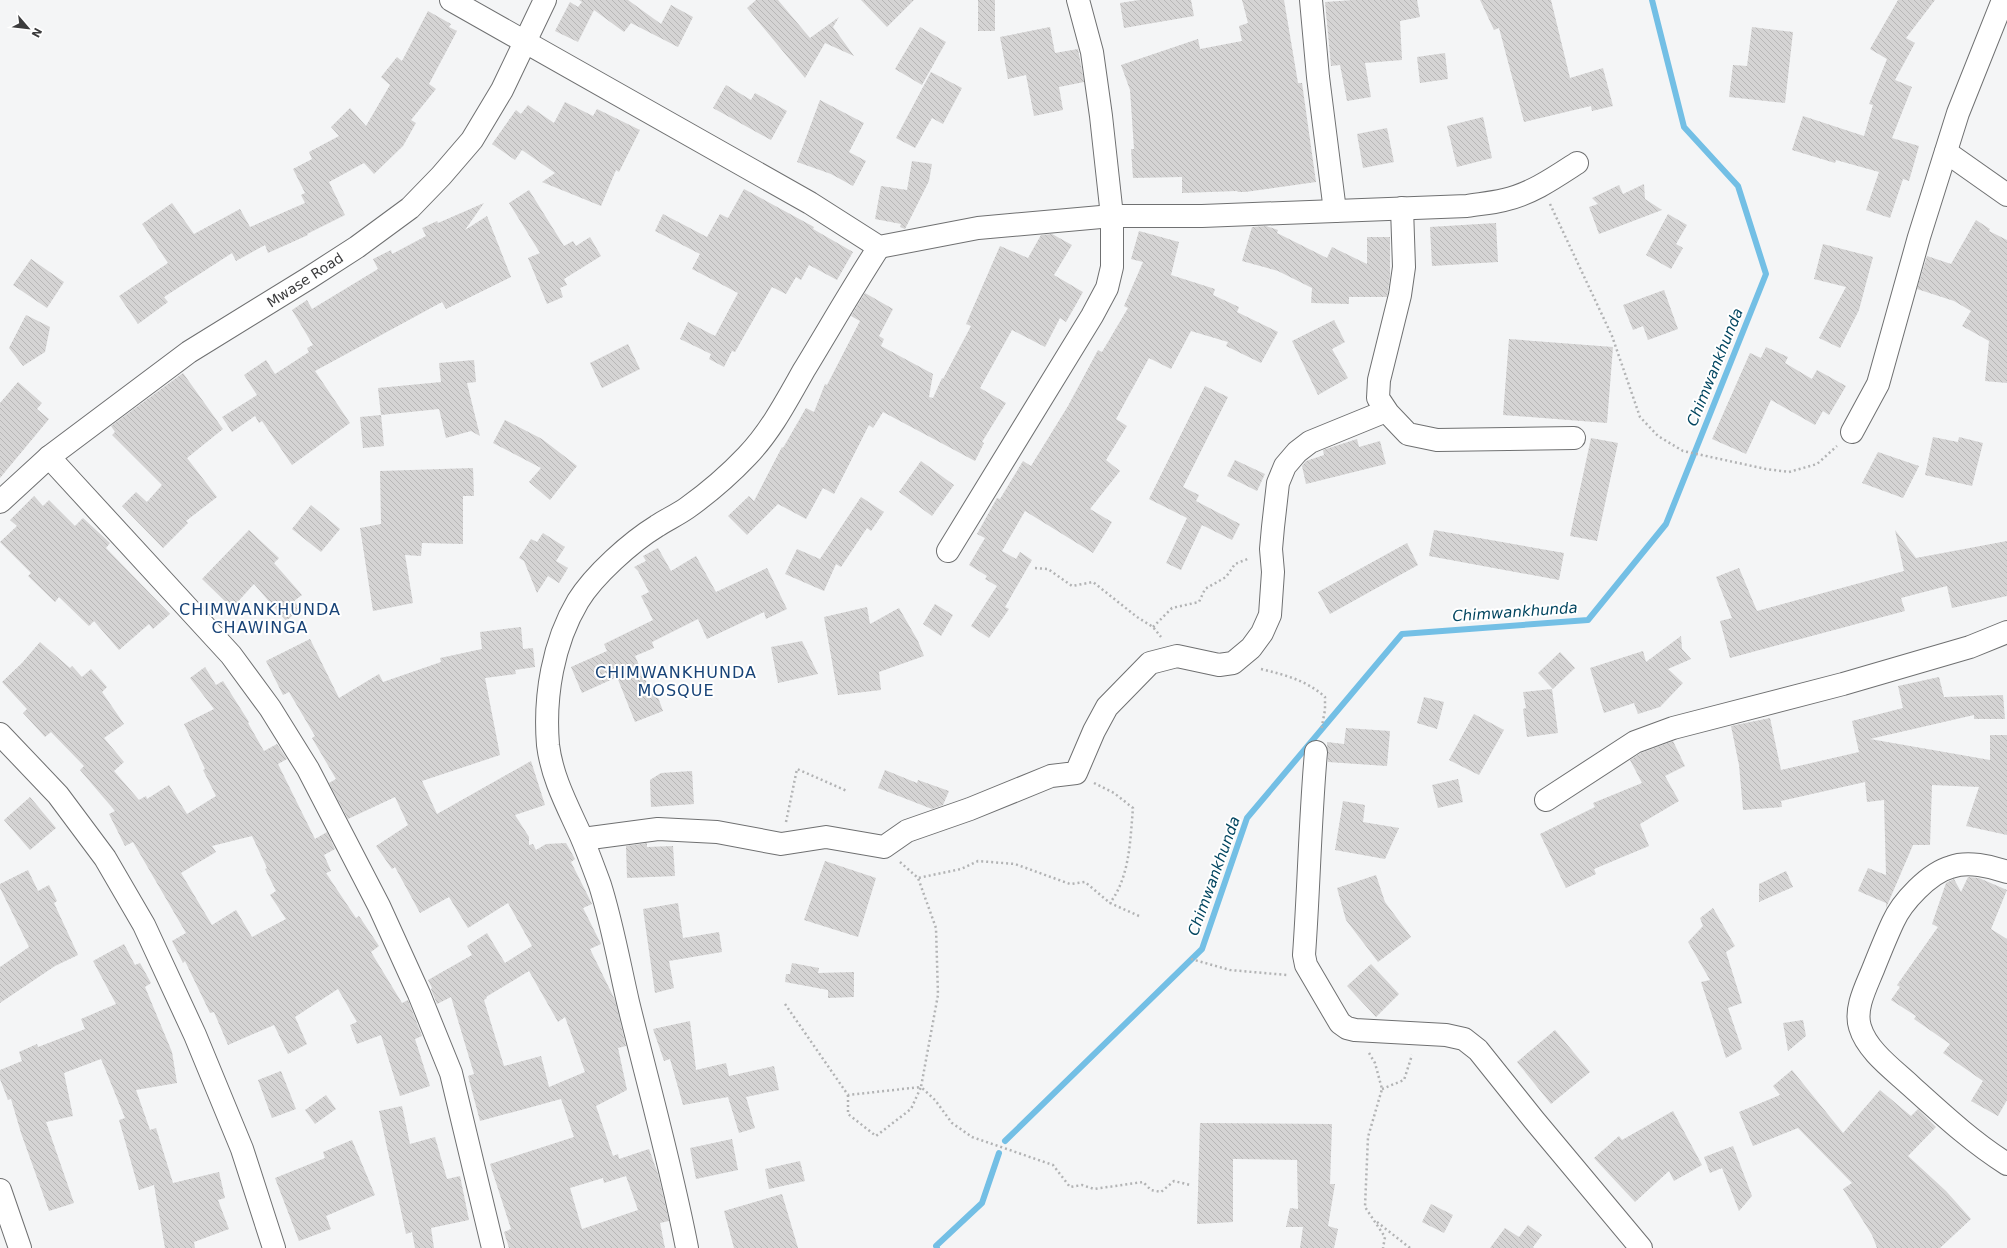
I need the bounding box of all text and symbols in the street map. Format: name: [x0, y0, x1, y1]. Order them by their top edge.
north arrow: [8, 8, 48, 48]
text: N: [28, 25, 44, 40]
street label: Mwase Road: [264, 249, 346, 311]
water label: Chimwankhunda: [1683, 305, 1747, 429]
water label: Chimwankhunda: [1452, 599, 1578, 625]
district label: CHIMWANKHUNDA CHAWINGA: [179, 600, 341, 637]
district label: CHIMWANKHUNDA MOSQUE: [595, 663, 757, 700]
water label: Chimwankhunda: [1184, 814, 1244, 938]

